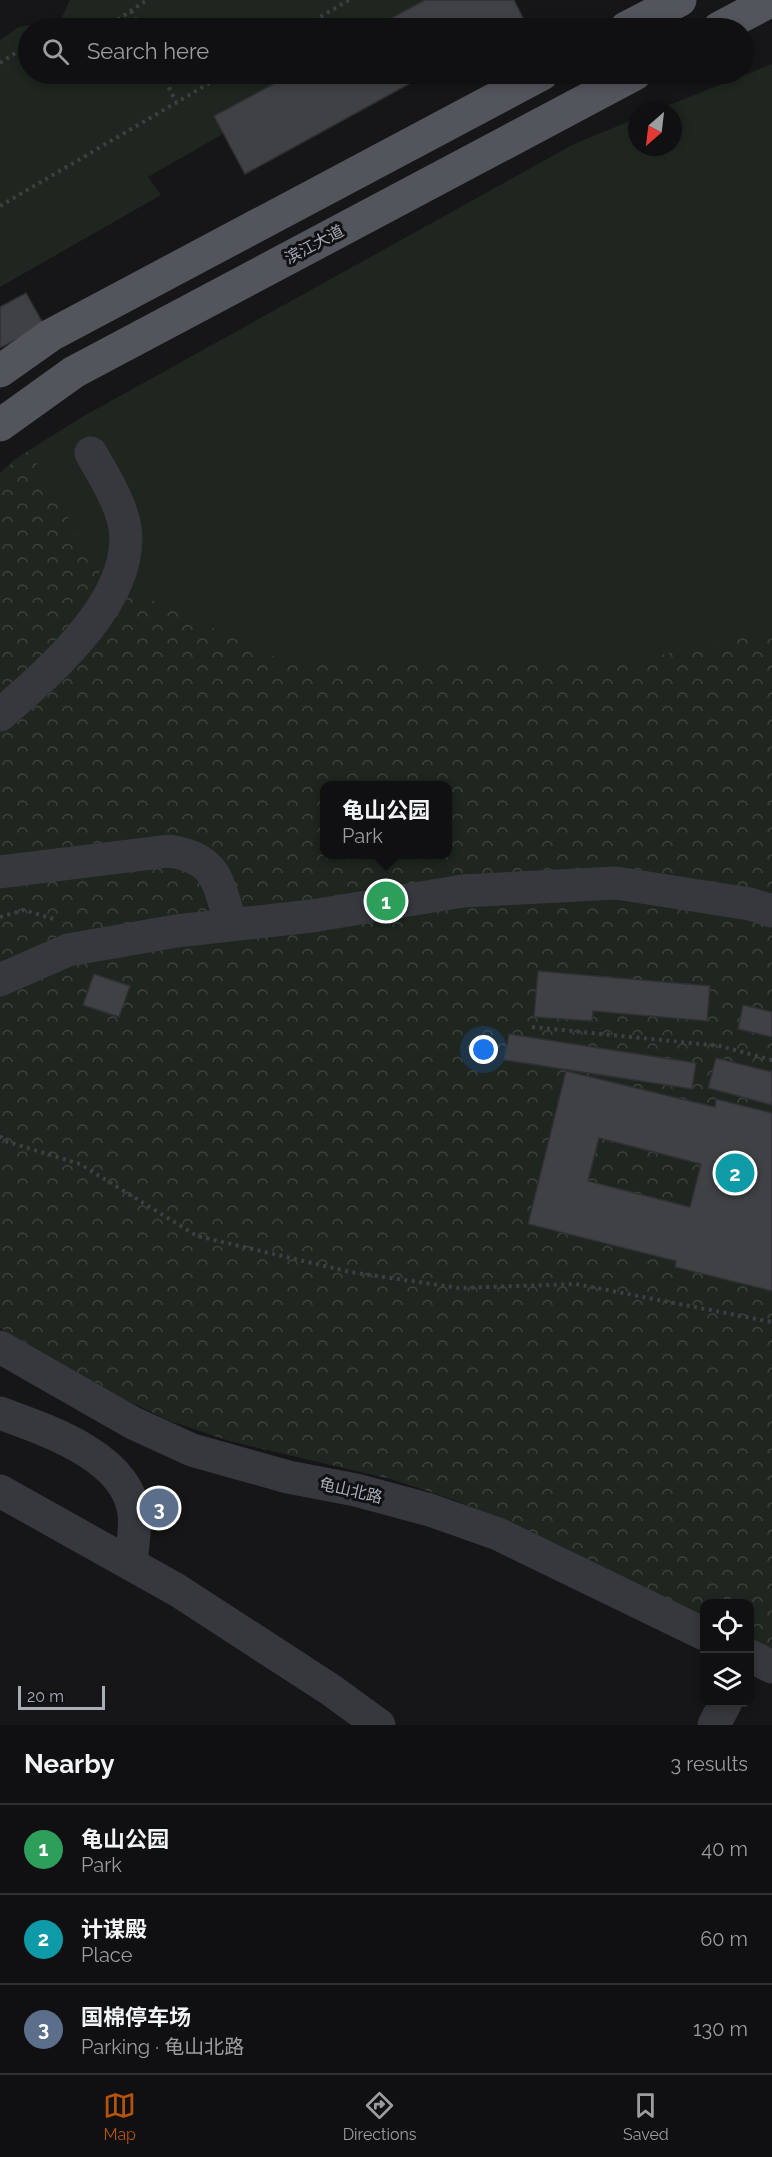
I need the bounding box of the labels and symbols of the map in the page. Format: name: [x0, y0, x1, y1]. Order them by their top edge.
north arrow: [628, 102, 682, 156]
street label: 滨江大道: [282, 221, 347, 268]
pin: 1: [366, 878, 406, 924]
your location: [469, 1035, 498, 1064]
pin: 2: [716, 1150, 754, 1196]
street label: 龟山北路: [318, 1474, 384, 1507]
pin: 3: [140, 1486, 178, 1530]
scale bar: [18, 1683, 105, 1710]

